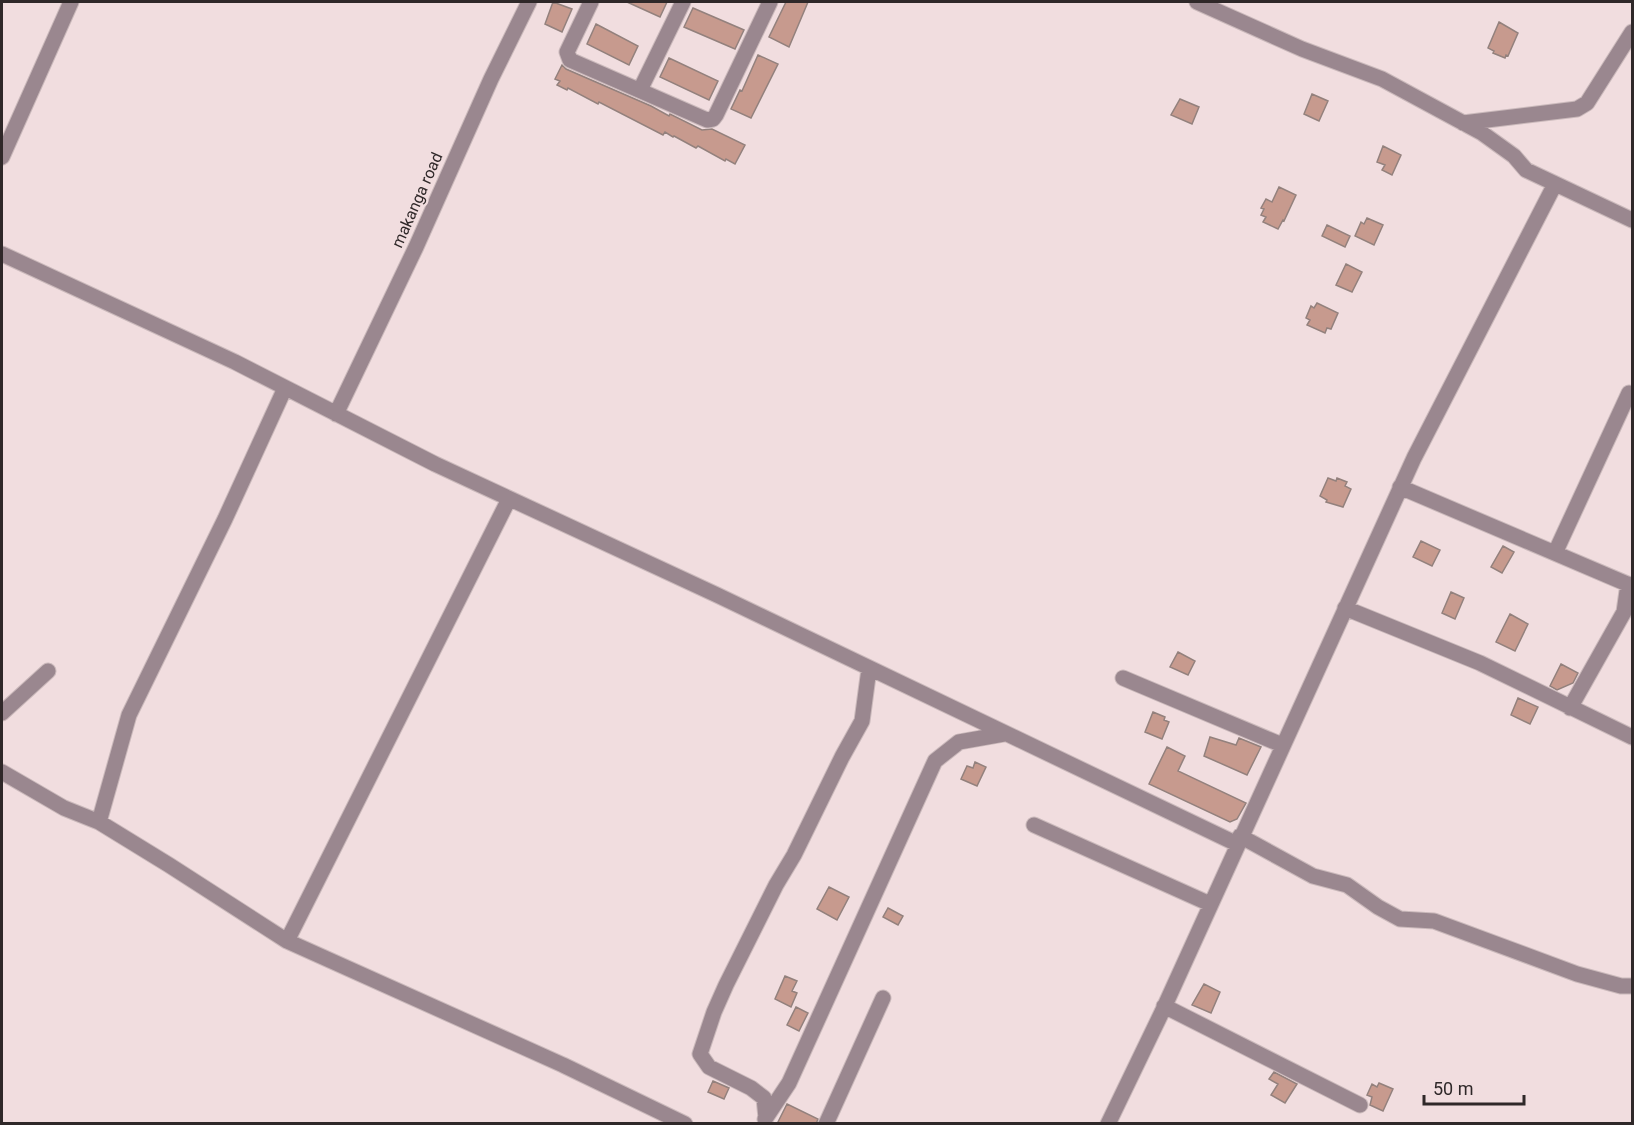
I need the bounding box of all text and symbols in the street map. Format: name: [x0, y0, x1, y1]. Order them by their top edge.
street label: makanga road: [388, 149, 446, 251]
scale bar: [1424, 1068, 1524, 1106]
text: 50 m: [1433, 1078, 1473, 1099]

